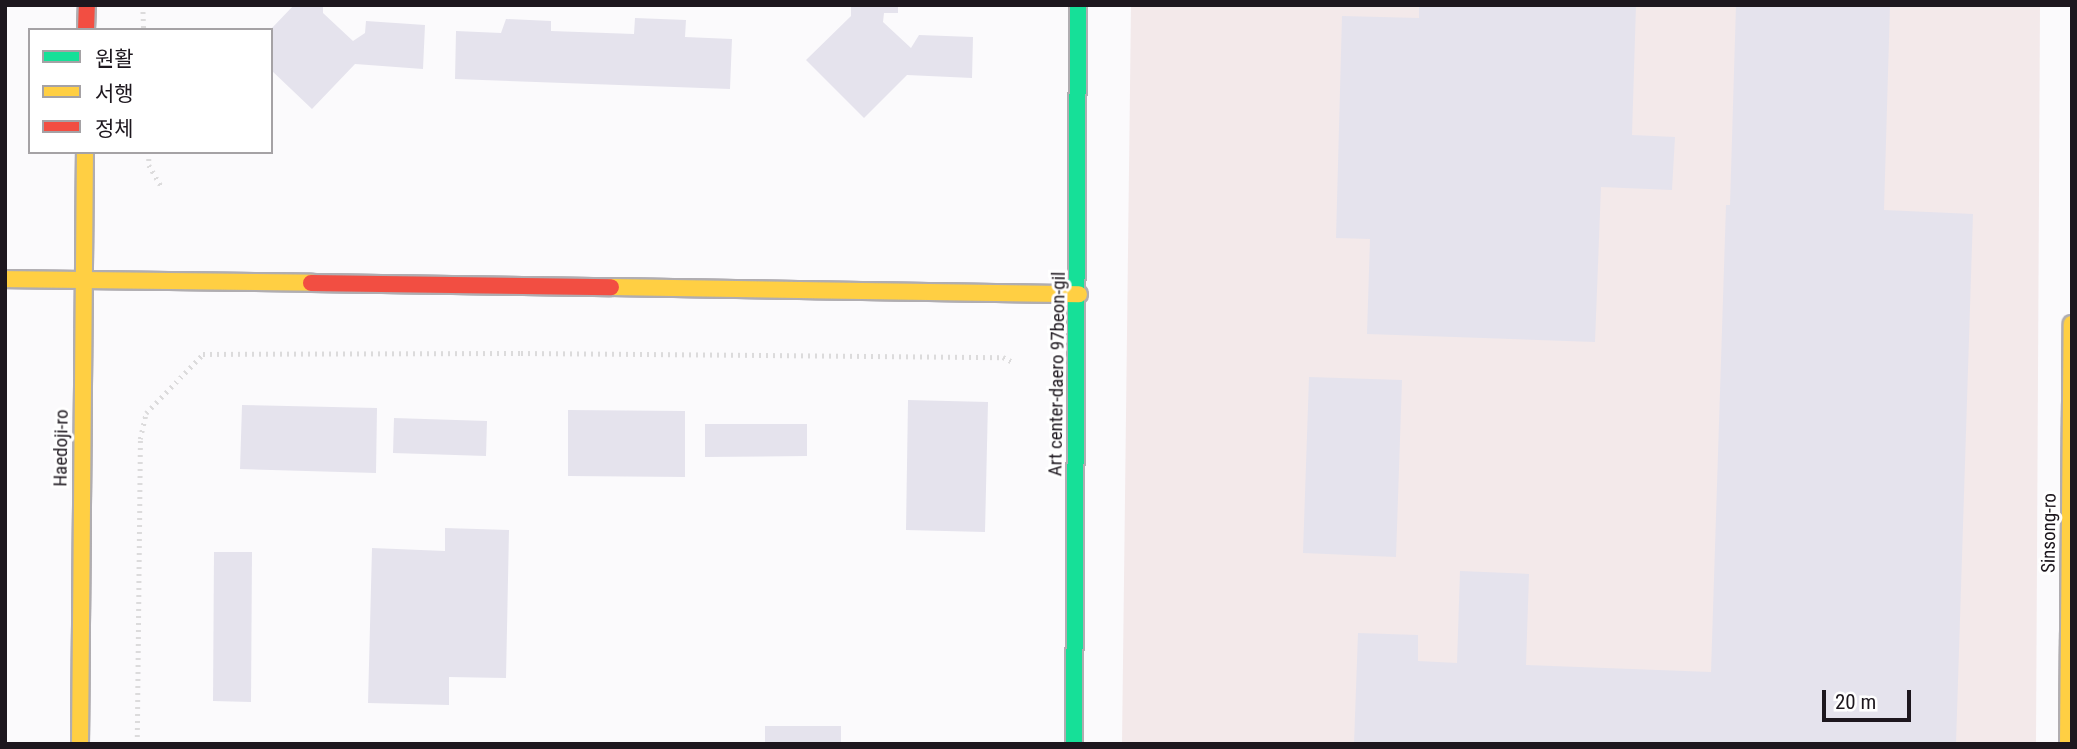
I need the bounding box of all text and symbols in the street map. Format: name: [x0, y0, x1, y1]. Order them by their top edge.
legend: [28, 28, 273, 154]
text: 원활: [95, 47, 134, 71]
text: 서행: [95, 82, 134, 106]
text: 정체: [95, 117, 134, 141]
street label: Art center-daero 97beon-gil: [1044, 272, 1070, 476]
street label: Haedoji-ro: [49, 409, 73, 487]
street label: Sinsong-ro: [2037, 493, 2061, 573]
scale bar: [1825, 676, 1914, 720]
text: 20 m: [1835, 690, 1876, 714]

